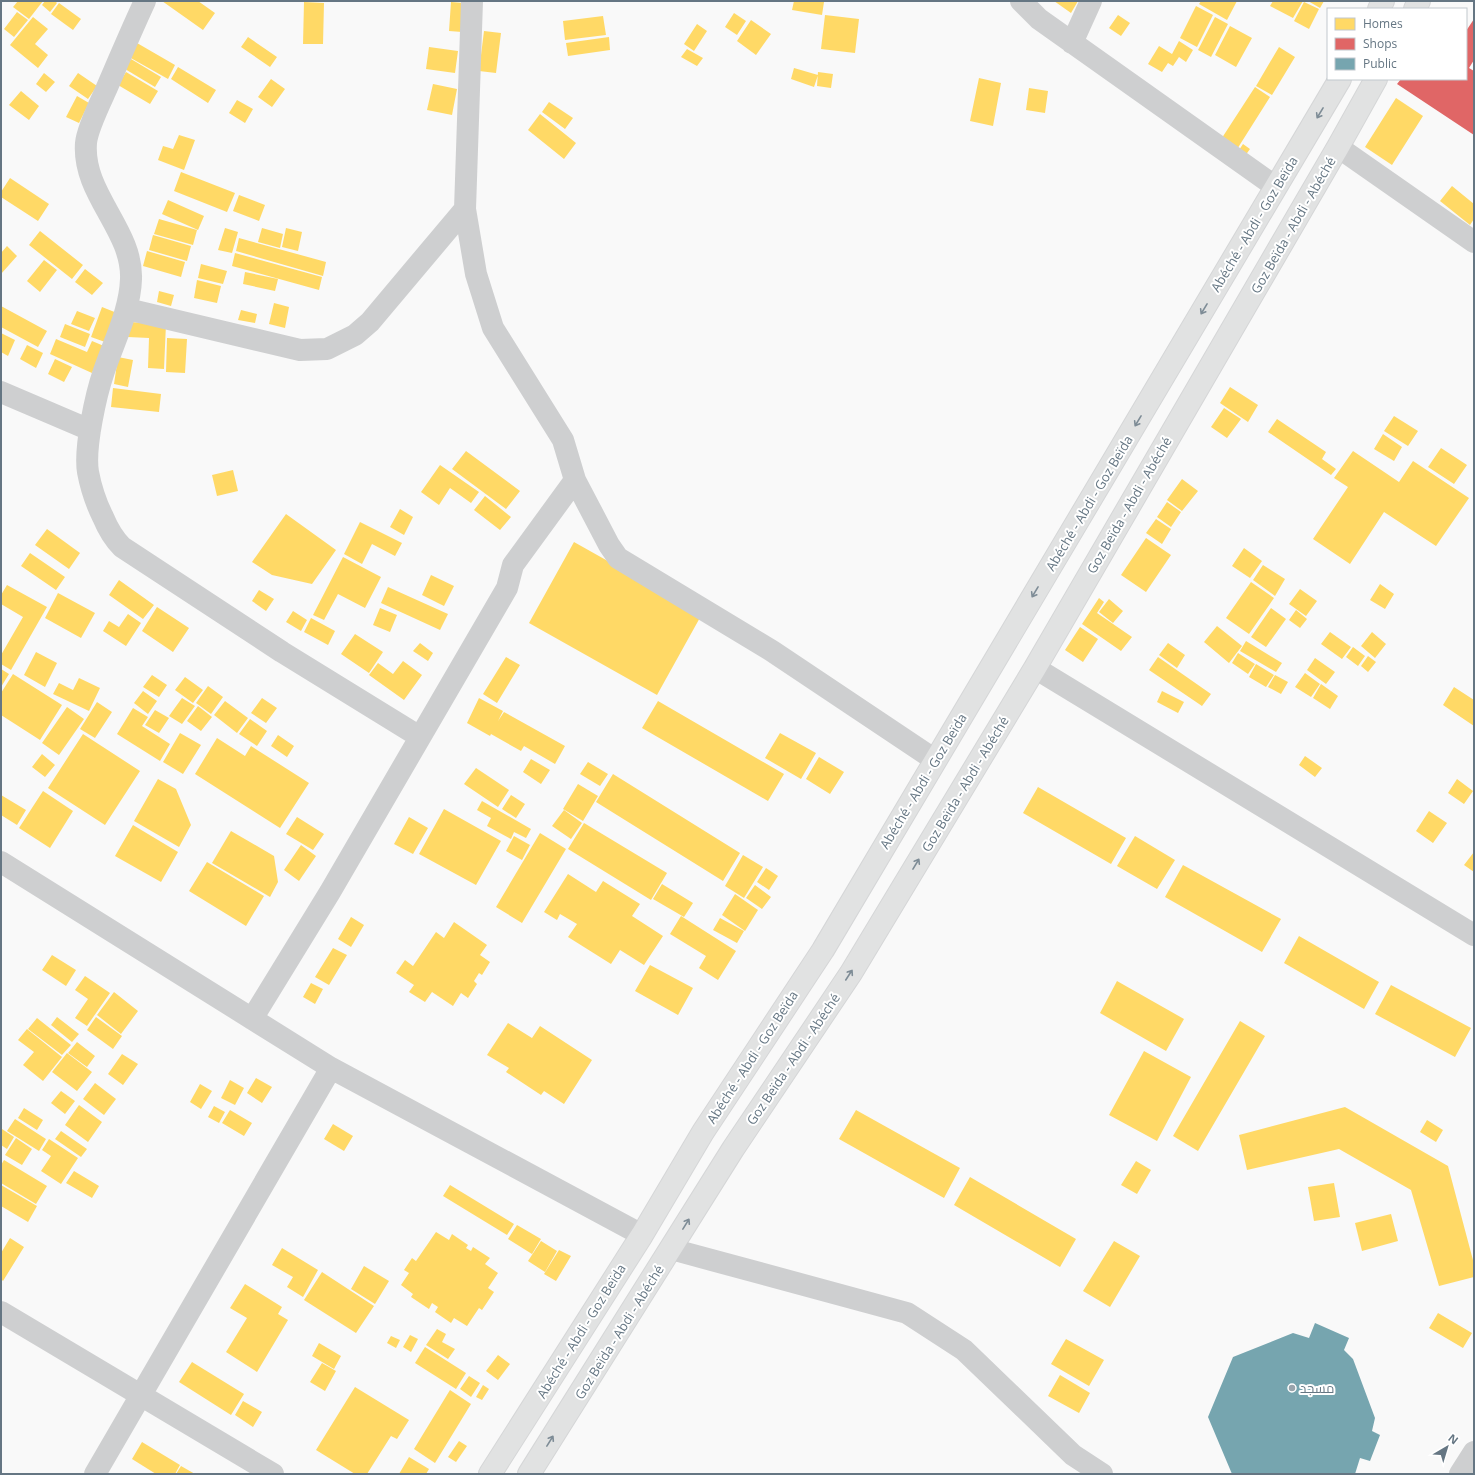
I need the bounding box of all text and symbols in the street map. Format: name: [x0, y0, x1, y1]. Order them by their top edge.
legend: [1327, 8, 1467, 80]
text: Homes: [1363, 15, 1403, 32]
text: Shops: [1363, 35, 1398, 52]
text: Public: [1363, 55, 1397, 72]
one-way arrow: [1316, 107, 1324, 118]
street label: Abéché - Abdi - Goz Beïda: [1206, 153, 1302, 295]
street label: Goz Beïda - Abdi - Abéché: [1246, 153, 1340, 297]
one-way arrow: [1200, 303, 1208, 314]
one-way arrow: [1133, 415, 1141, 427]
street label: Abéché - Abdi - Goz Beïda: [1041, 432, 1137, 574]
street label: Goz Beïda - Abdi - Abéché: [1082, 433, 1176, 577]
one-way arrow: [1031, 586, 1039, 598]
street label: Abéché - Abdi - Goz Beïda: [875, 710, 971, 852]
street label: Goz Beïda - Abdi - Abéché: [917, 713, 1013, 855]
one-way arrow: [913, 858, 921, 870]
one-way arrow: [845, 970, 853, 981]
street label: Abéché - Abdi - Goz Beïda: [702, 987, 802, 1127]
street label: Goz Beïda - Abdi - Abéché: [742, 990, 844, 1128]
one-way arrow: [683, 1218, 691, 1230]
street label: Abéché - Abdi - Goz Beïda: [532, 1260, 630, 1402]
street label: Goz Beïda - Abdi - Abéché: [570, 1261, 668, 1403]
place label: مسجد: [1300, 1379, 1334, 1397]
marker: مسجد: [1287, 1383, 1297, 1393]
north arrow: [1427, 1427, 1467, 1467]
text: N: [1445, 1430, 1462, 1447]
one-way arrow: [546, 1436, 554, 1447]

